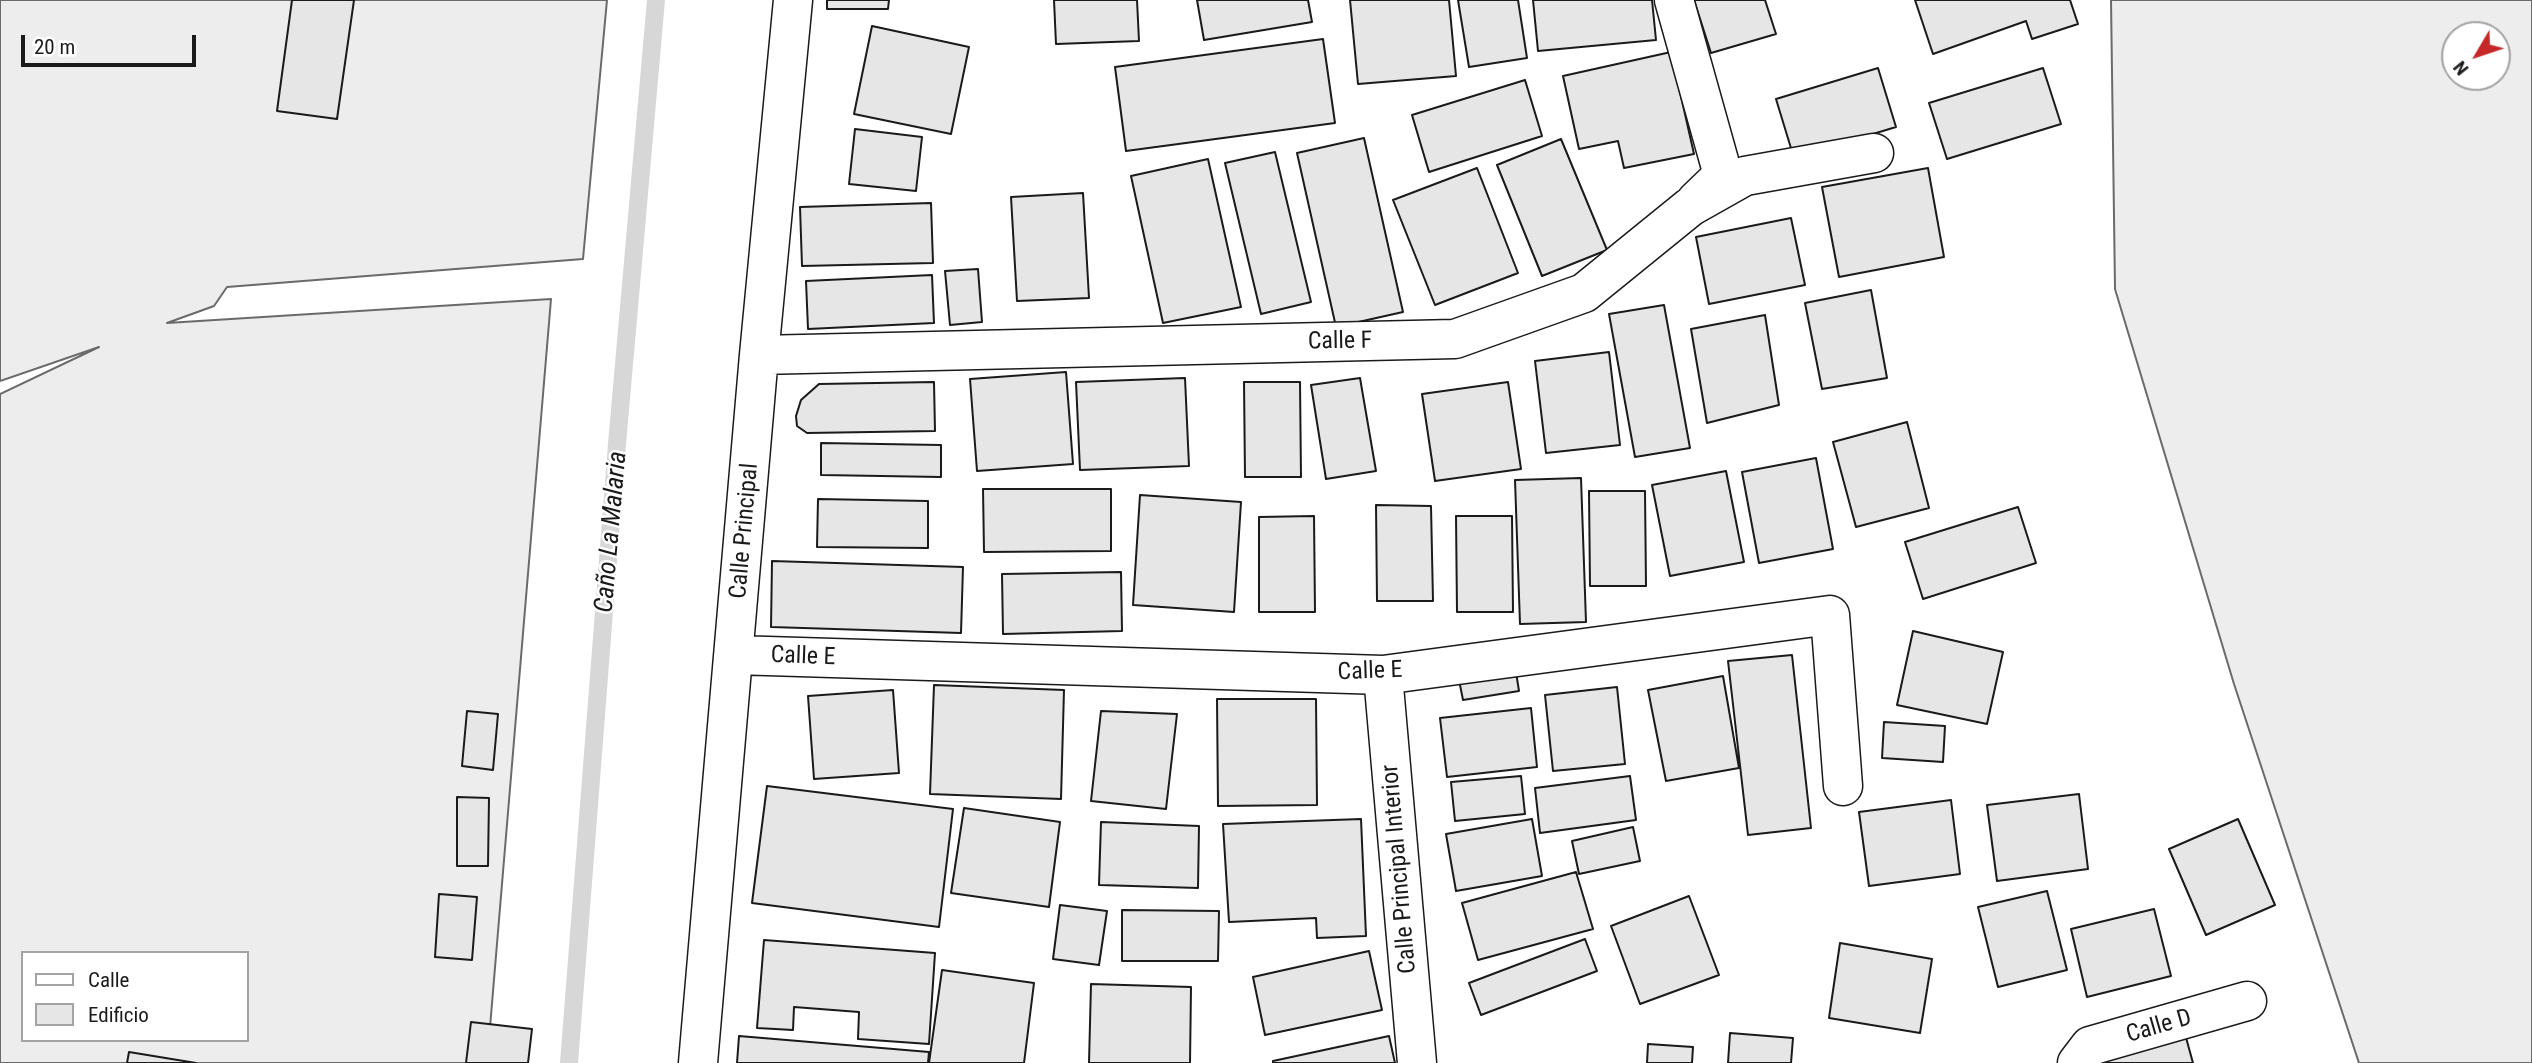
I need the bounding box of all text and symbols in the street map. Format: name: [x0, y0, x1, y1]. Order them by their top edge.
scale bar: [24, 21, 200, 65]
north arrow: [2441, 21, 2511, 91]
text: 20 m: [34, 35, 75, 59]
text: N: [2448, 57, 2473, 80]
street label: Calle F: [1308, 327, 1372, 357]
water label: Caño La Malaria: [589, 450, 635, 614]
street label: Calle Principal: [725, 462, 765, 600]
street label: Calle E: [770, 641, 836, 673]
street label: Calle E: [1337, 656, 1403, 688]
street label: Calle Principal Interior: [1377, 763, 1423, 975]
legend: [21, 951, 248, 1042]
text: Calle: [88, 968, 129, 992]
text: Edificio: [88, 1003, 149, 1027]
street label: Calle D: [2123, 1004, 2195, 1050]

